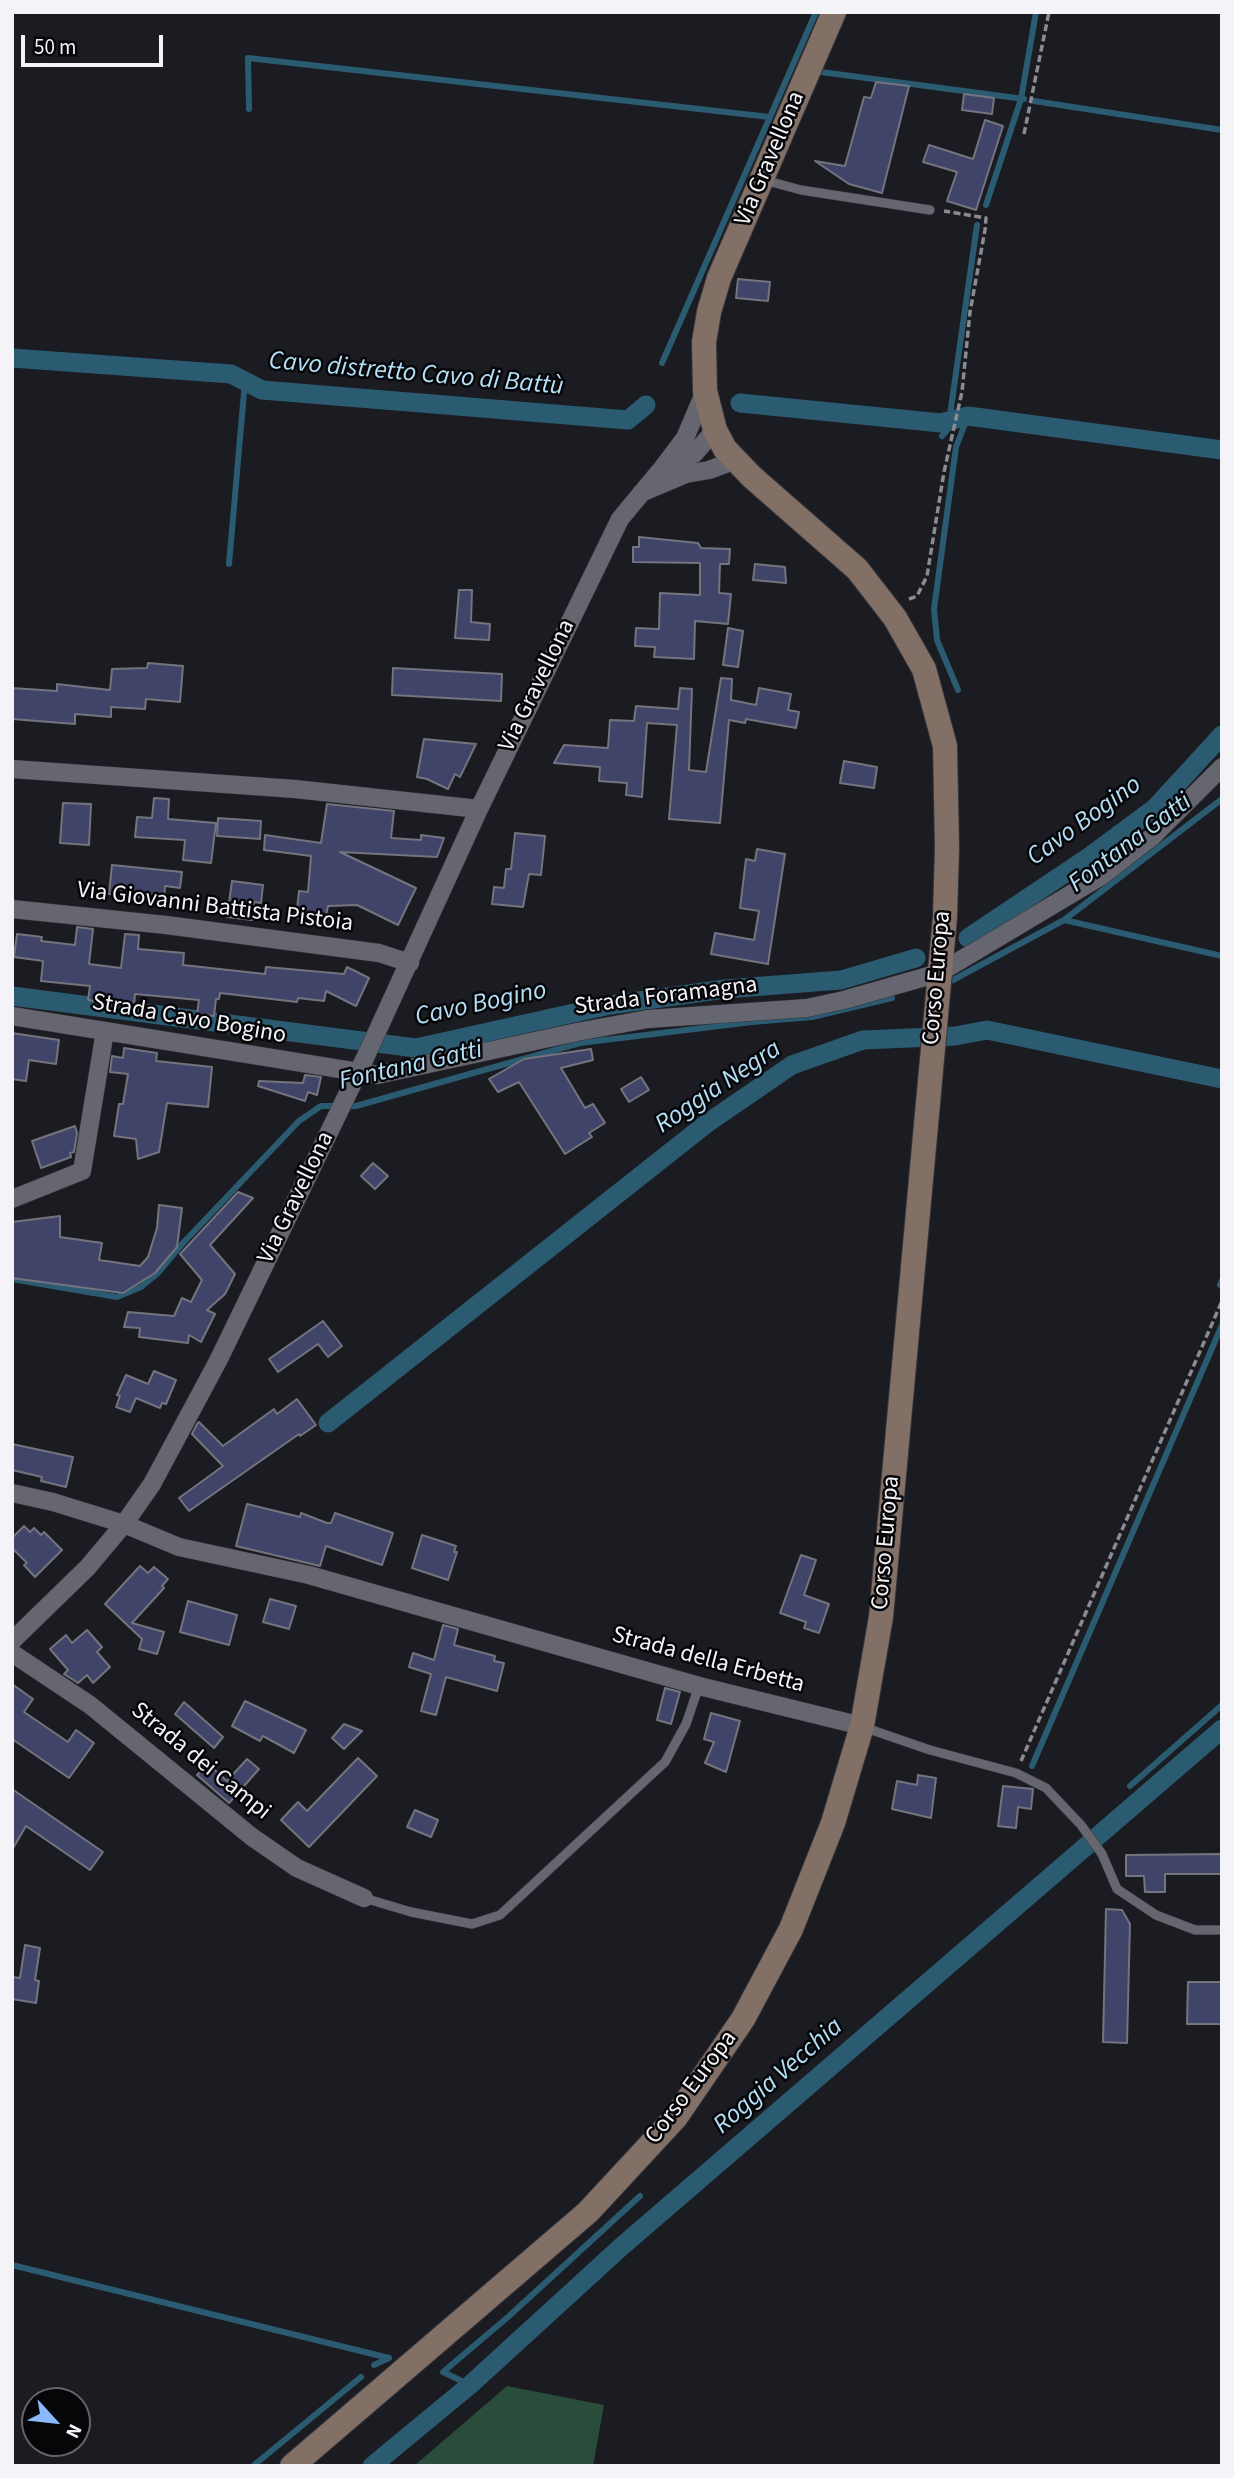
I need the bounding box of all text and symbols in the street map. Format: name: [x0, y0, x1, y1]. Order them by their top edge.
scale bar: [24, 21, 166, 65]
text: 50 m: [34, 32, 76, 62]
street label: Via Gravellona: [730, 87, 812, 231]
water label: Cavo distretto Cavo di Battù: [267, 347, 565, 403]
street label: Via Gravellona: [494, 615, 582, 757]
water label: Cavo Bogino: [1022, 770, 1148, 874]
water label: Fontana Gatti: [1063, 788, 1199, 900]
street label: Via Giovanni Battista Pistoia: [75, 877, 355, 939]
street label: Corso Europa: [918, 910, 958, 1046]
street label: Strada Foramagna: [573, 971, 759, 1023]
water label: Cavo Bogino: [412, 976, 550, 1034]
street label: Strada Cavo Bogino: [90, 989, 288, 1051]
water label: Roggia Negra: [650, 1034, 788, 1142]
water label: Fontana Gatti: [336, 1035, 486, 1099]
street label: Via Gravellona: [253, 1127, 341, 1269]
street label: Corso Europa: [867, 1475, 907, 1611]
street label: Strada della Erbetta: [609, 1621, 807, 1701]
street label: Strada dei Campi: [124, 1697, 276, 1827]
water label: Roggia Vecchia: [708, 2012, 850, 2142]
street label: Corso Europa: [640, 2026, 744, 2150]
north arrow: [21, 2387, 91, 2457]
text: N: [58, 2419, 88, 2443]

